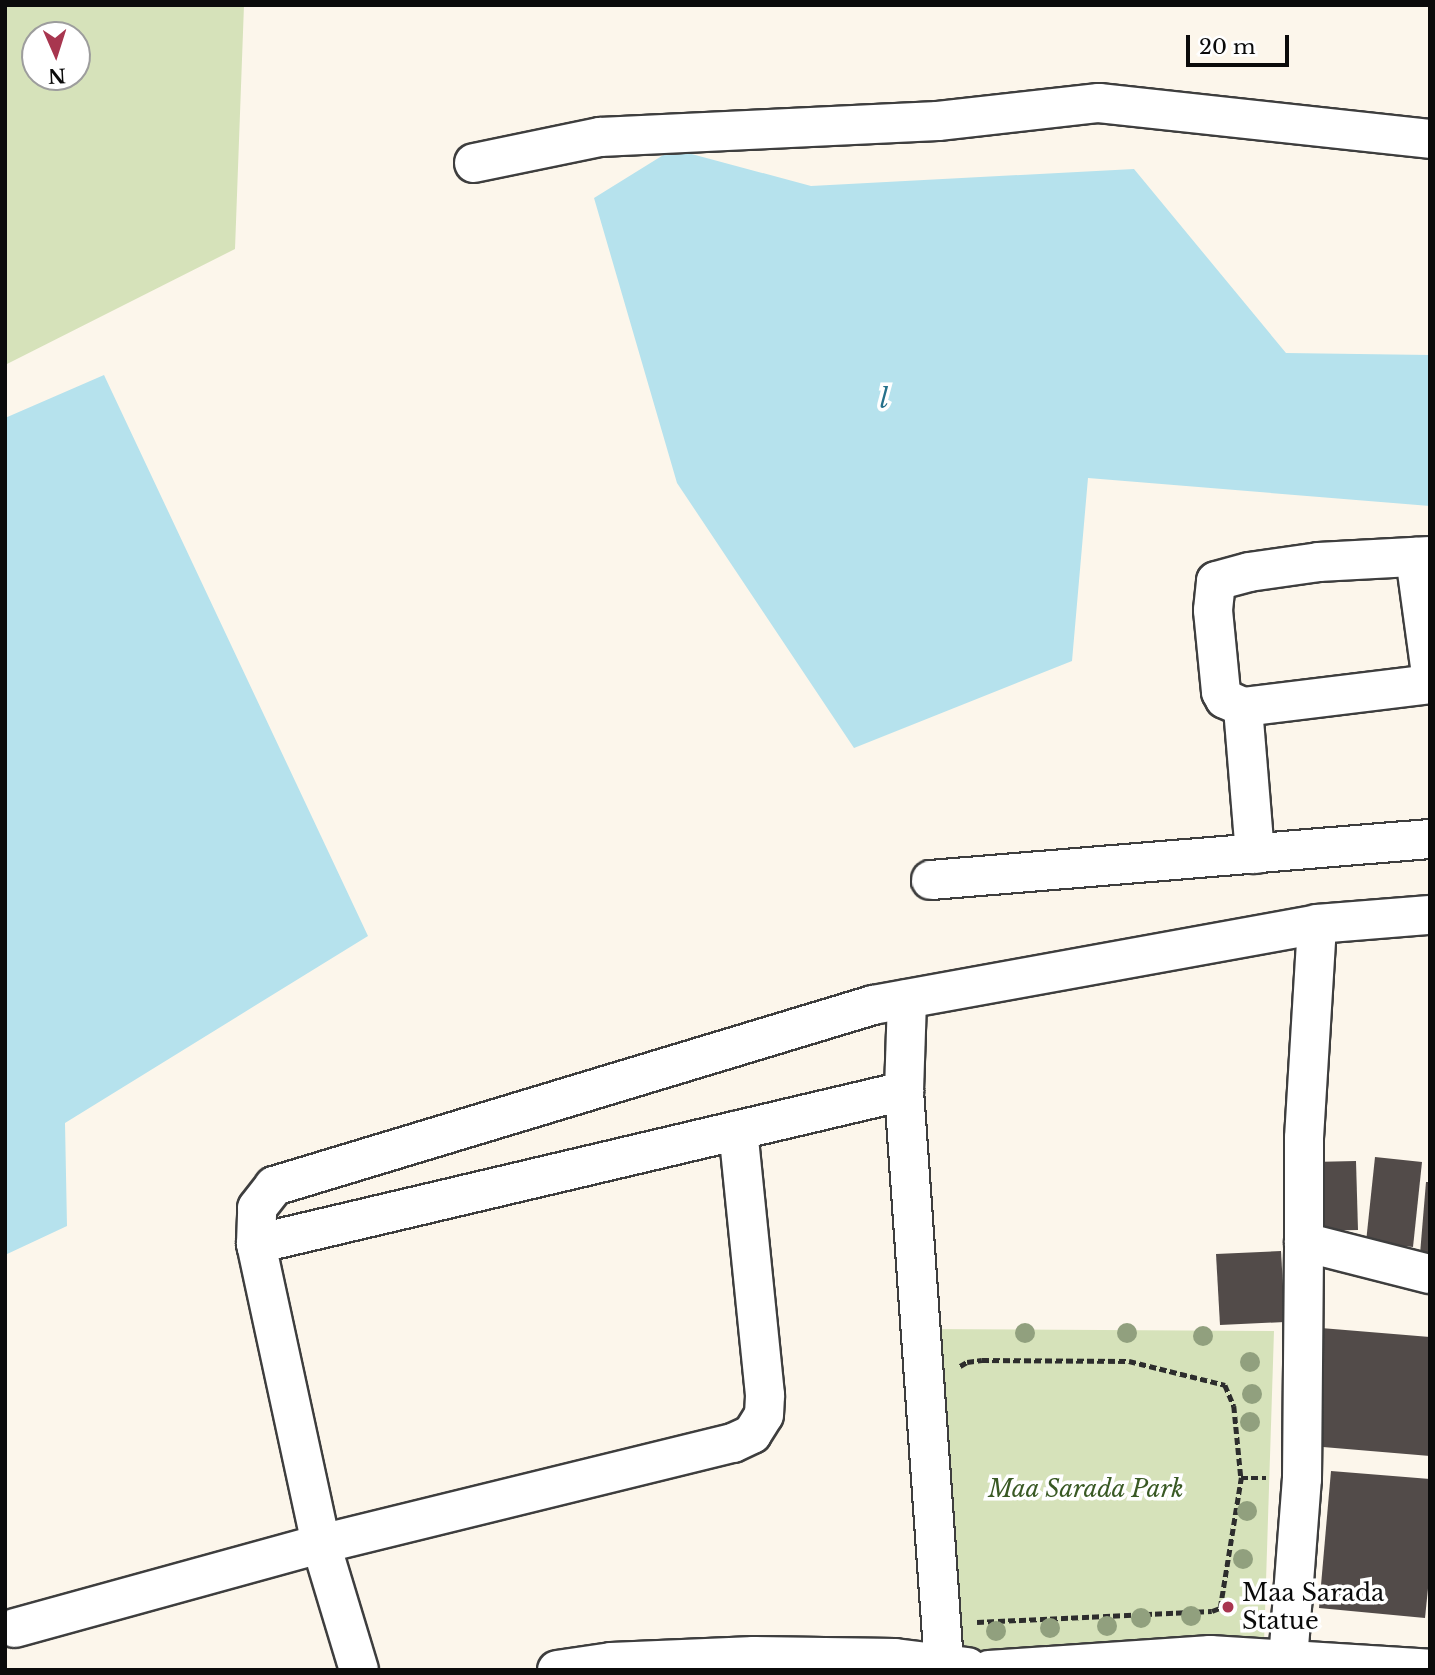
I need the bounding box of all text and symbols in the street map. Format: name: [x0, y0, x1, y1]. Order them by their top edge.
north arrow: [21, 21, 91, 91]
scale bar: [1190, 21, 1293, 65]
text: 20 m: [1199, 34, 1256, 60]
text: N: [47, 64, 67, 87]
water label: l: [880, 384, 888, 416]
park label: Maa Sarada Park: [988, 1475, 1184, 1503]
place label: Maa Sarada Statue: [1242, 1579, 1385, 1635]
marker: Maa Sarada Statue: [1220, 1599, 1236, 1615]

